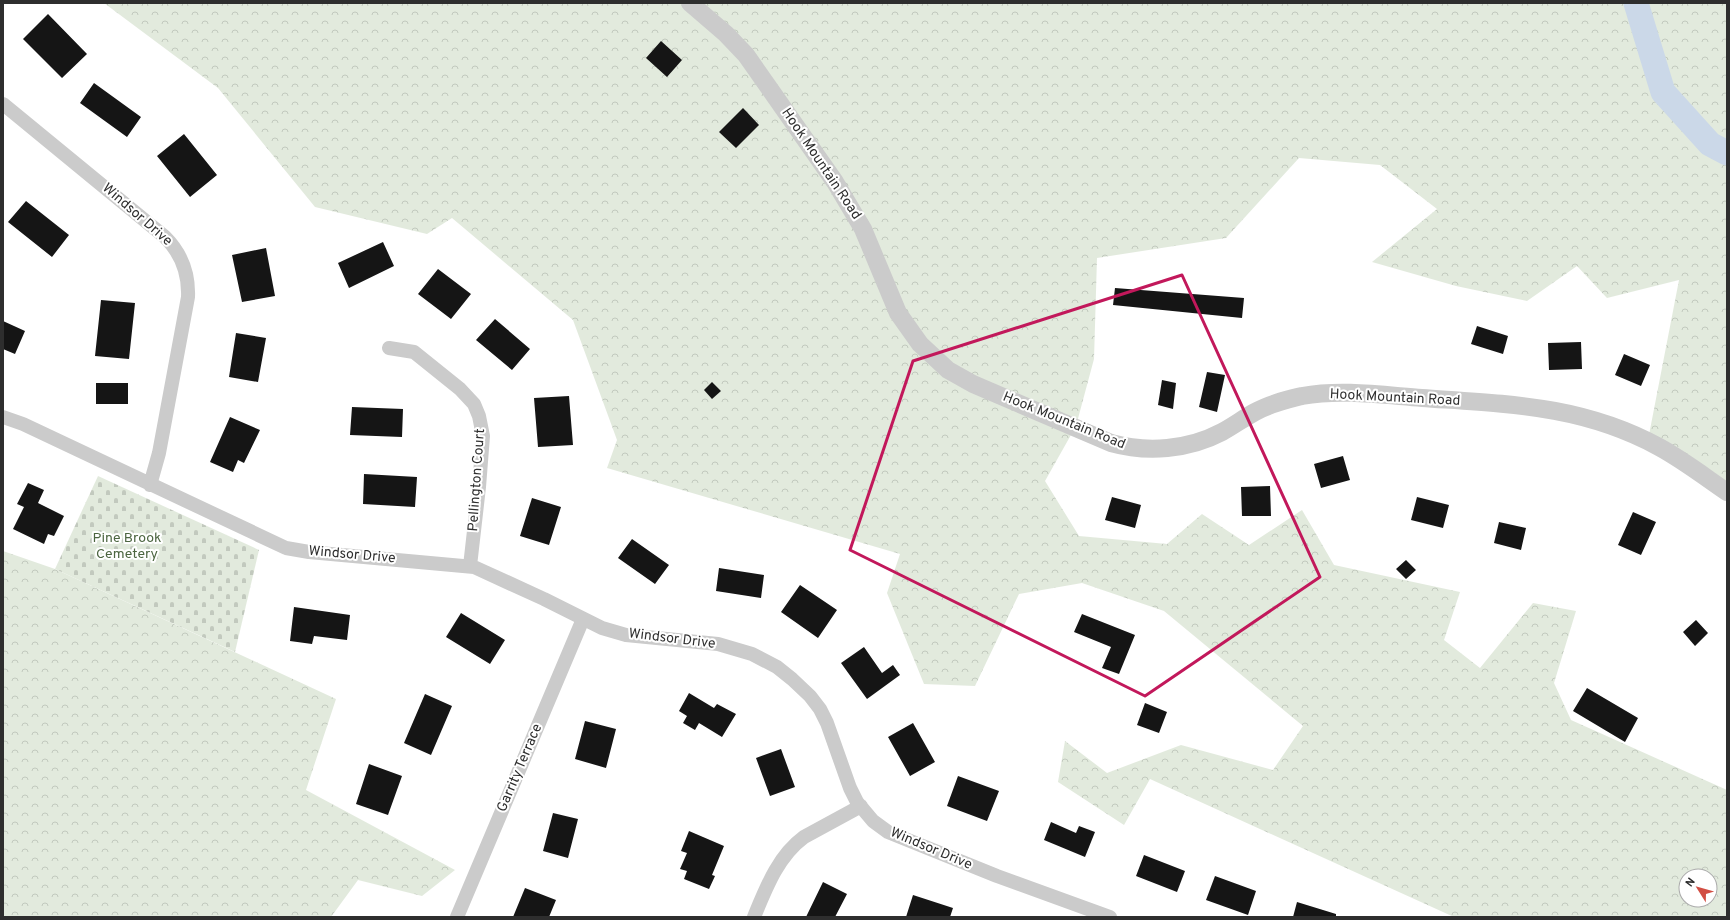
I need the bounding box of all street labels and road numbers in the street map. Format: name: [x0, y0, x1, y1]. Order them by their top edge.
street label: Hook Mountain Road: [777, 105, 865, 223]
street label: Windsor Drive: [98, 180, 176, 250]
street label: Hook Mountain Road: [1329, 386, 1461, 410]
street label: Hook Mountain Road: [1000, 389, 1128, 453]
street label: Pellington Court: [465, 428, 489, 532]
street label: Windsor Drive: [308, 543, 396, 567]
street label: Windsor Drive: [628, 625, 716, 653]
street label: Garrity Terrace: [494, 721, 546, 815]
street label: Windsor Drive: [887, 824, 975, 874]

